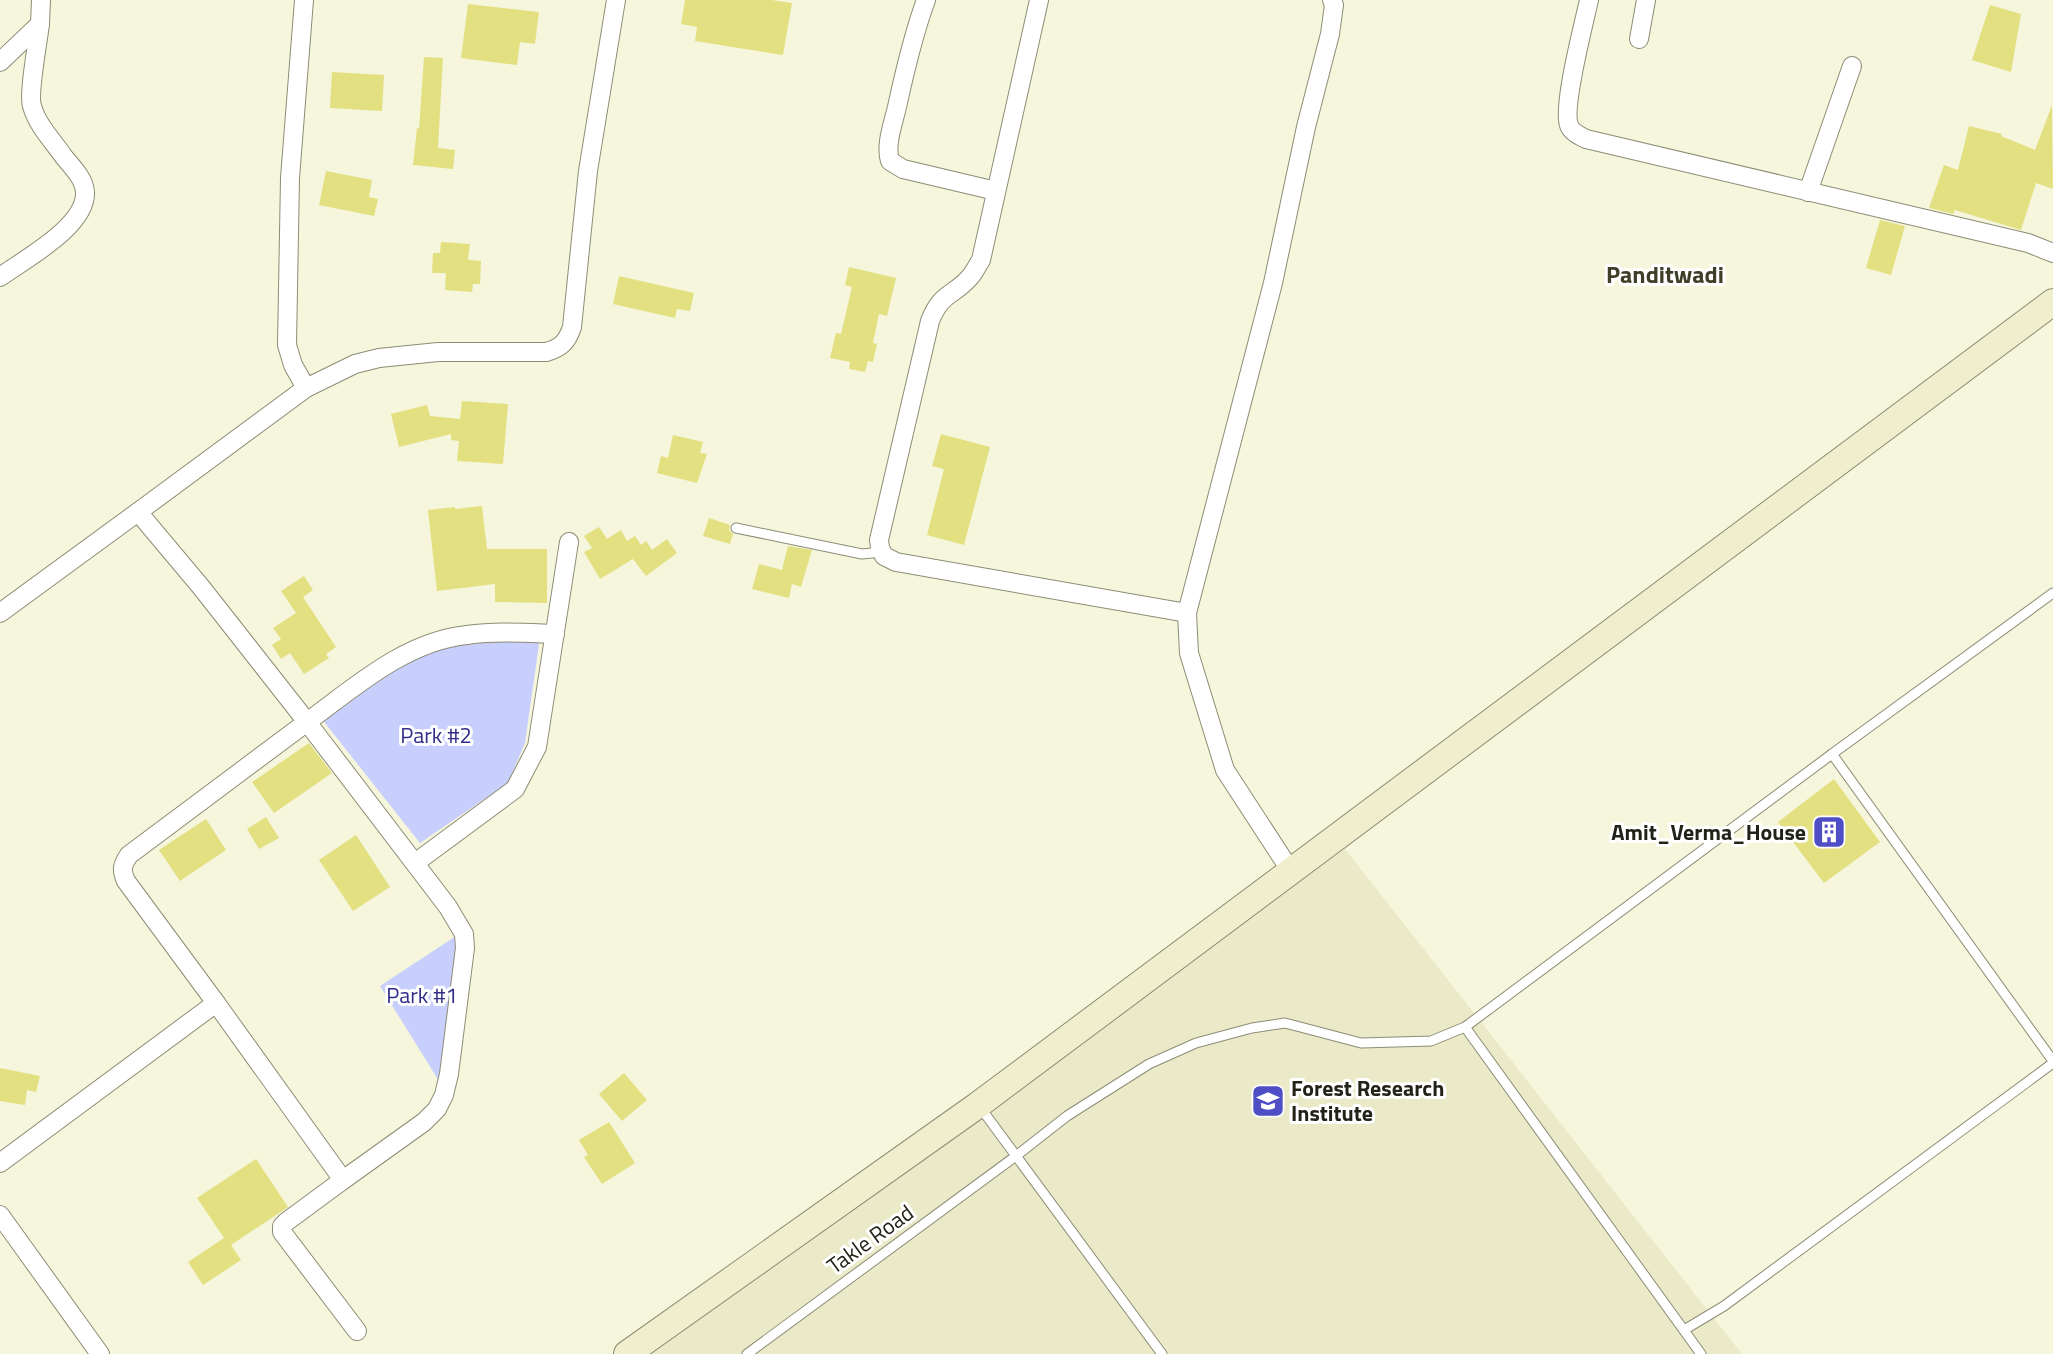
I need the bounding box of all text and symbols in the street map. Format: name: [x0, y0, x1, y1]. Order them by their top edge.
district label: Panditwadi: [1606, 256, 1724, 292]
park label: Park #2: [400, 718, 472, 752]
building icon: Amit_Verma_House: [1811, 814, 1847, 850]
place label: Amit_Verma_House: [1611, 815, 1806, 849]
park label: Park #1: [386, 978, 458, 1012]
place label: Forest Research Institute: [1291, 1071, 1444, 1130]
school or university icon: Forest Research Institute: [1250, 1083, 1286, 1119]
street label: Takle Road: [820, 1196, 920, 1282]

